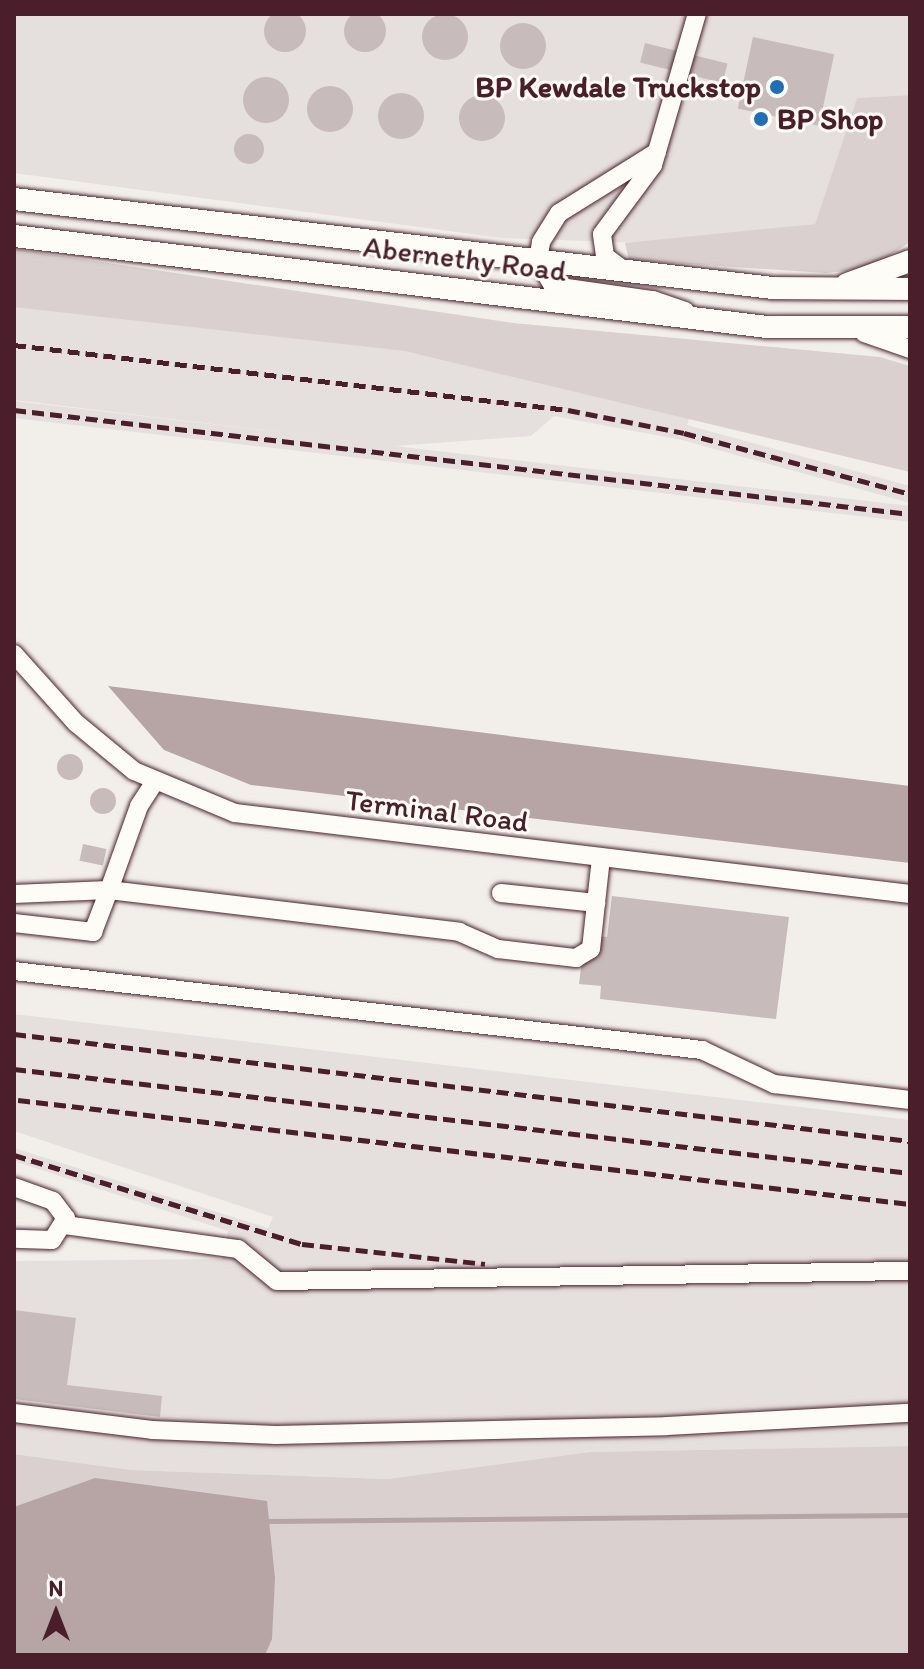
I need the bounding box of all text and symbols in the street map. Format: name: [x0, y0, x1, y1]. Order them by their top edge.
place label: BP Kewdale Truckstop: [475, 69, 761, 105]
marker: BP Kewdale Truckstop: [768, 78, 786, 96]
place label: BP Shop: [777, 101, 883, 137]
marker: BP Shop: [752, 110, 770, 128]
street label: Abernethy Road: [362, 229, 568, 289]
street label: Terminal Road: [343, 782, 531, 840]
north arrow: [16, 1573, 96, 1653]
text: N: [49, 1575, 63, 1602]

